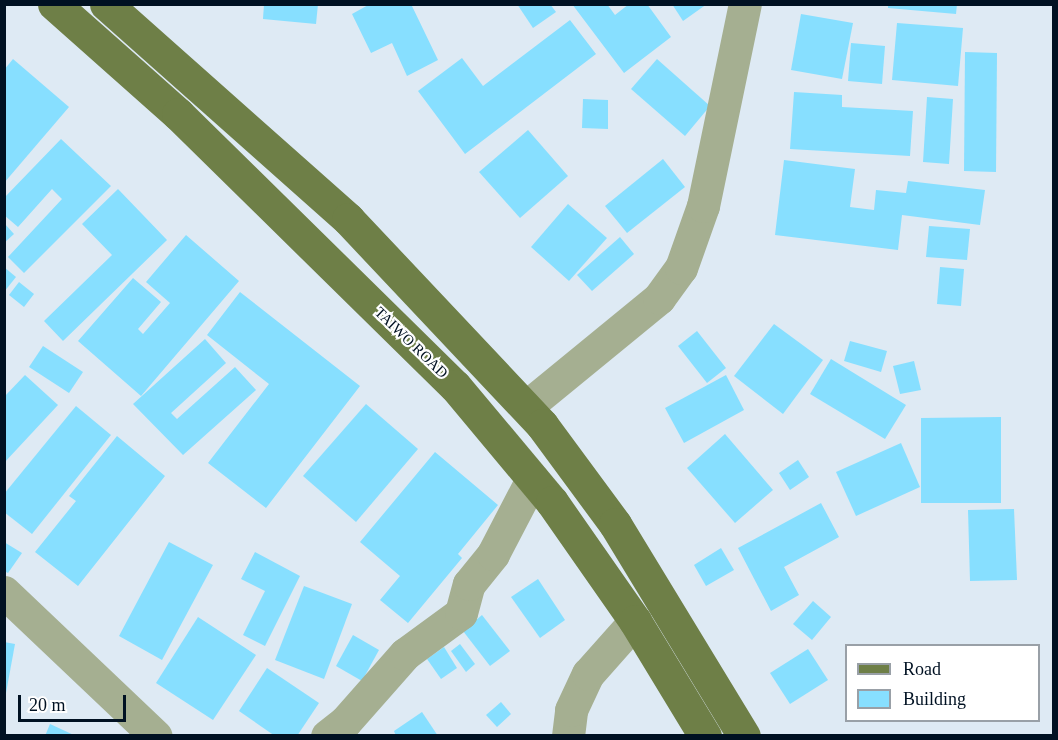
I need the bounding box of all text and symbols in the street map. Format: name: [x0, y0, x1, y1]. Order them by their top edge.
street label: TAIWO ROAD: [371, 304, 451, 382]
legend: [845, 644, 1040, 722]
text: Road: [903, 659, 941, 679]
scale bar: [21, 683, 129, 721]
text: Building: [903, 689, 966, 709]
text: 20 m: [29, 695, 66, 715]

